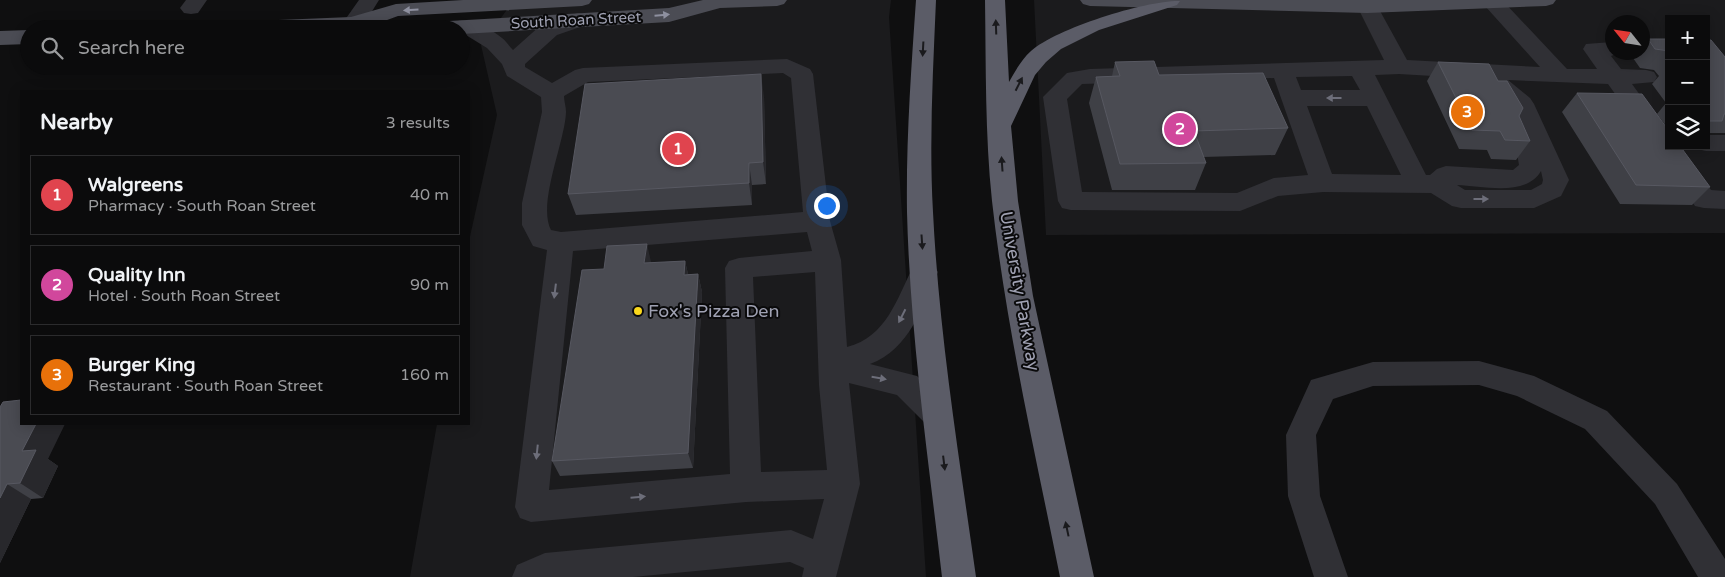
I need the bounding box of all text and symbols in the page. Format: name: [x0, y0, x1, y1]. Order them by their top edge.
one-way arrow: [403, 6, 419, 14]
street label: South Roan Street: [510, 8, 642, 32]
one-way arrow: [654, 11, 670, 19]
north arrow: [1605, 15, 1650, 60]
map controls: [1665, 15, 1710, 150]
button: +: [1665, 15, 1710, 60]
one-way arrow: [991, 19, 999, 35]
search box: [20, 20, 470, 75]
icon: search: [38, 34, 66, 62]
text: Search here: [78, 37, 185, 59]
one-way arrow: [919, 41, 927, 57]
button: −: [1665, 60, 1710, 105]
one-way arrow: [1015, 77, 1023, 91]
pin: 3: [1451, 93, 1483, 131]
one-way arrow: [1325, 94, 1341, 102]
button: layers: [1665, 105, 1710, 150]
text: Nearby: [40, 110, 113, 135]
pin: 2: [1164, 110, 1196, 148]
text: 3 results: [386, 113, 450, 133]
pin: 1: [662, 130, 694, 168]
one-way arrow: [998, 155, 1006, 171]
text: Walgreens: [88, 174, 183, 196]
text: 1: [52, 185, 62, 205]
text: 40 m: [410, 185, 449, 205]
your location: [814, 193, 840, 219]
one-way arrow: [1473, 195, 1489, 203]
text: Pharmacy · South Roan Street: [88, 196, 316, 216]
street label: University Parkway: [995, 209, 1045, 373]
one-way arrow: [918, 235, 926, 251]
text: Quality Inn: [88, 264, 186, 286]
text: 2: [52, 275, 62, 295]
text: 90 m: [410, 275, 449, 295]
one-way arrow: [551, 283, 559, 299]
text: Hotel · South Roan Street: [88, 286, 280, 306]
place label: Fox's Pizza Den: [648, 300, 779, 322]
marker: Fox's Pizza Den: [632, 305, 644, 317]
one-way arrow: [898, 308, 906, 323]
text: Burger King: [88, 354, 196, 376]
text: 3: [52, 365, 62, 385]
text: 160 m: [400, 365, 449, 385]
one-way arrow: [872, 375, 888, 383]
text: Restaurant · South Roan Street: [88, 376, 323, 396]
one-way arrow: [533, 445, 541, 461]
one-way arrow: [940, 455, 948, 471]
one-way arrow: [630, 493, 646, 501]
one-way arrow: [1063, 521, 1071, 537]

